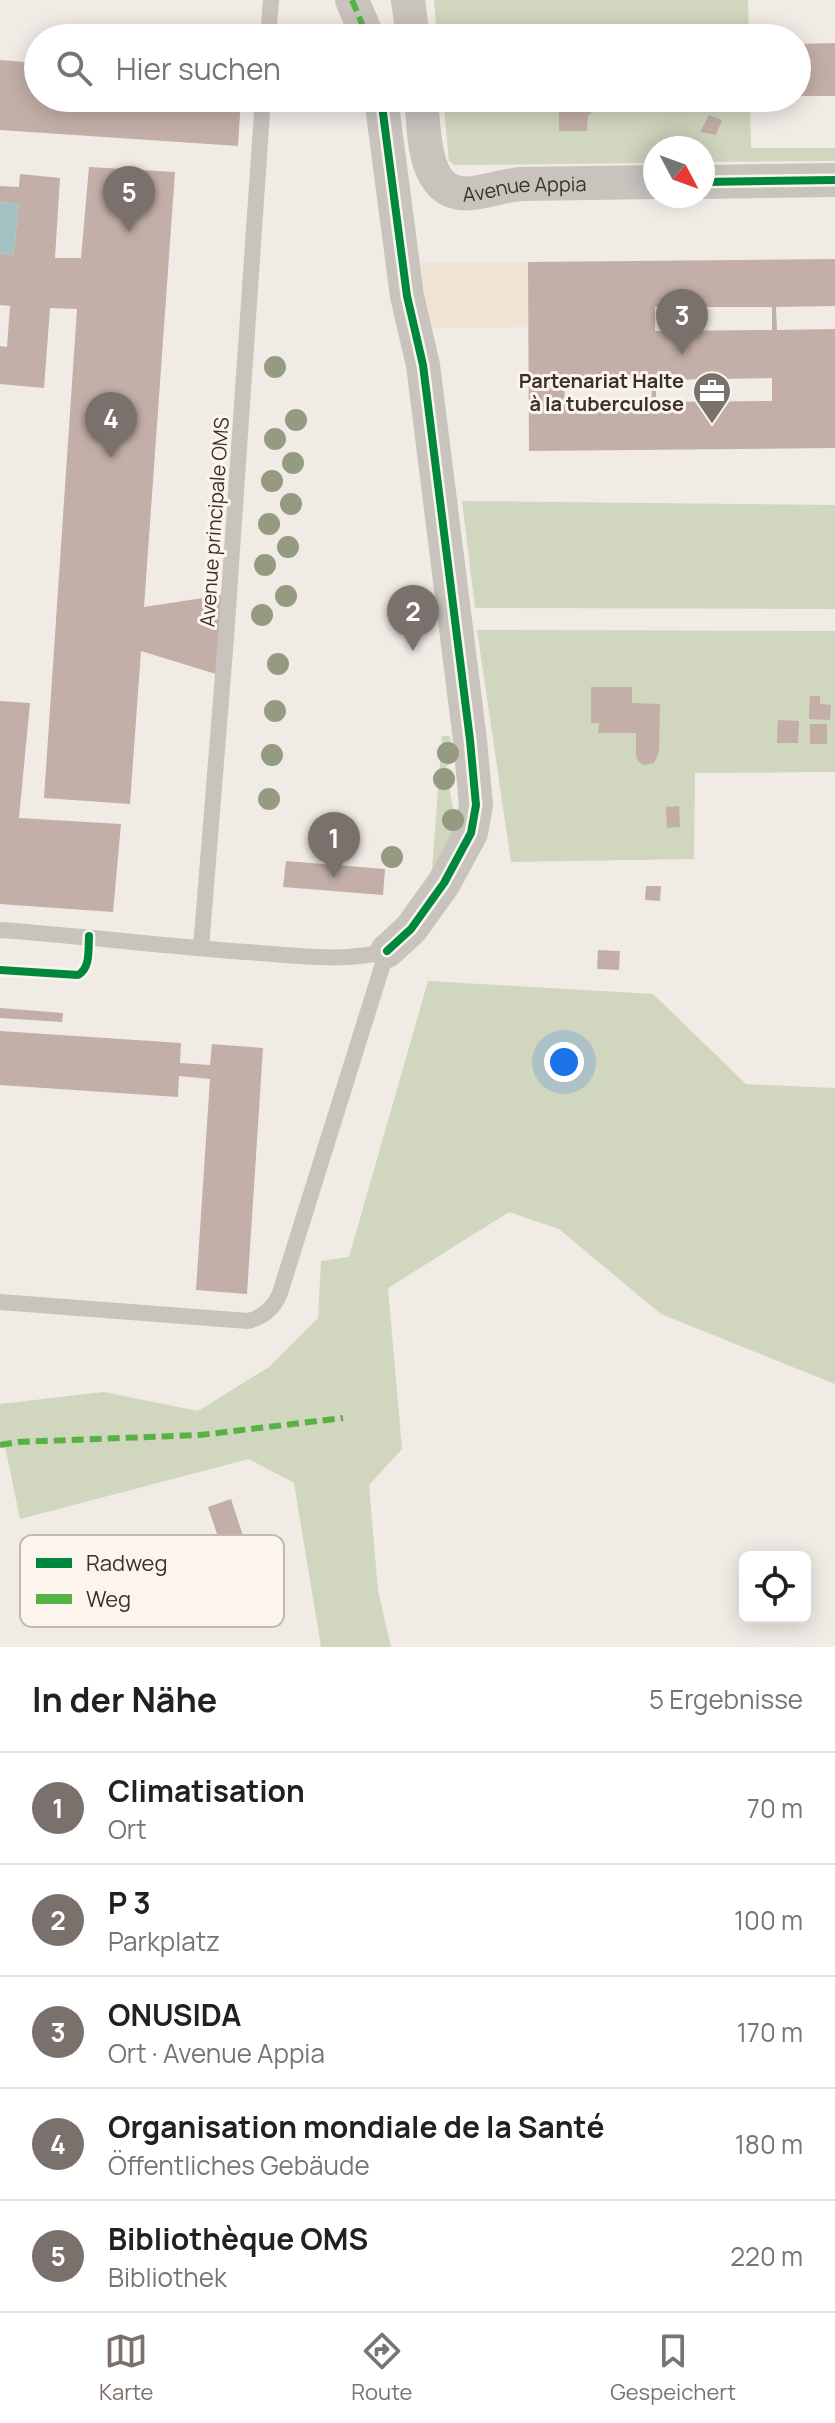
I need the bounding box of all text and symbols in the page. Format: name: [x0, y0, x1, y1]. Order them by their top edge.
search box: [24, 24, 811, 112]
icon: search: [52, 46, 96, 90]
text: Hier suchen: [116, 48, 281, 89]
north arrow: [643, 136, 715, 208]
pin: 5: [103, 166, 155, 232]
street label: Avenue Appia: [462, 170, 587, 207]
pin: 3: [656, 289, 708, 355]
place label: Partenariat Halte à la tuberculose: [519, 367, 684, 417]
office icon: Partenariat Halte à la tuberculose: [691, 370, 733, 425]
pin: 4: [85, 392, 137, 458]
street label: Avenue principale OMS: [193, 416, 235, 628]
pin: 2: [387, 585, 439, 651]
pin: 1: [308, 812, 360, 878]
your location: [544, 1042, 584, 1082]
legend: [20, 1535, 284, 1627]
text: Radweg: [86, 1548, 167, 1578]
map controls: [739, 1551, 811, 1623]
button: locate: [739, 1551, 811, 1623]
text: Weg: [86, 1584, 131, 1614]
text: In der Nähe: [32, 1676, 217, 1722]
text: 5 Ergebnisse: [649, 1681, 803, 1717]
text: Climatisation: [108, 1770, 305, 1811]
text: 1: [52, 1790, 64, 1826]
text: 70 m: [747, 1790, 803, 1826]
text: Ort: [108, 1811, 147, 1847]
text: P 3: [108, 1882, 151, 1923]
text: 2: [50, 1902, 66, 1938]
text: 100 m: [734, 1902, 803, 1938]
text: Parkplatz: [108, 1923, 220, 1959]
text: ONUSIDA: [108, 1994, 241, 2035]
text: 3: [50, 2014, 66, 2050]
text: 170 m: [737, 2014, 803, 2050]
text: Ort · Avenue Appia: [108, 2035, 325, 2071]
text: Organisation mondiale de la Santé: [108, 2106, 605, 2147]
text: 4: [50, 2126, 66, 2162]
text: 180 m: [735, 2126, 803, 2162]
text: Öffentliches Gebäude: [108, 2147, 370, 2183]
text: Bibliothèque OMS: [108, 2218, 368, 2259]
text: 5: [50, 2238, 66, 2274]
text: 220 m: [730, 2238, 803, 2274]
text: Bibliothek: [108, 2259, 227, 2295]
tab: Karte: [99, 2329, 153, 2407]
tab: Route: [351, 2329, 412, 2407]
tab: Gespeichert: [610, 2329, 736, 2407]

